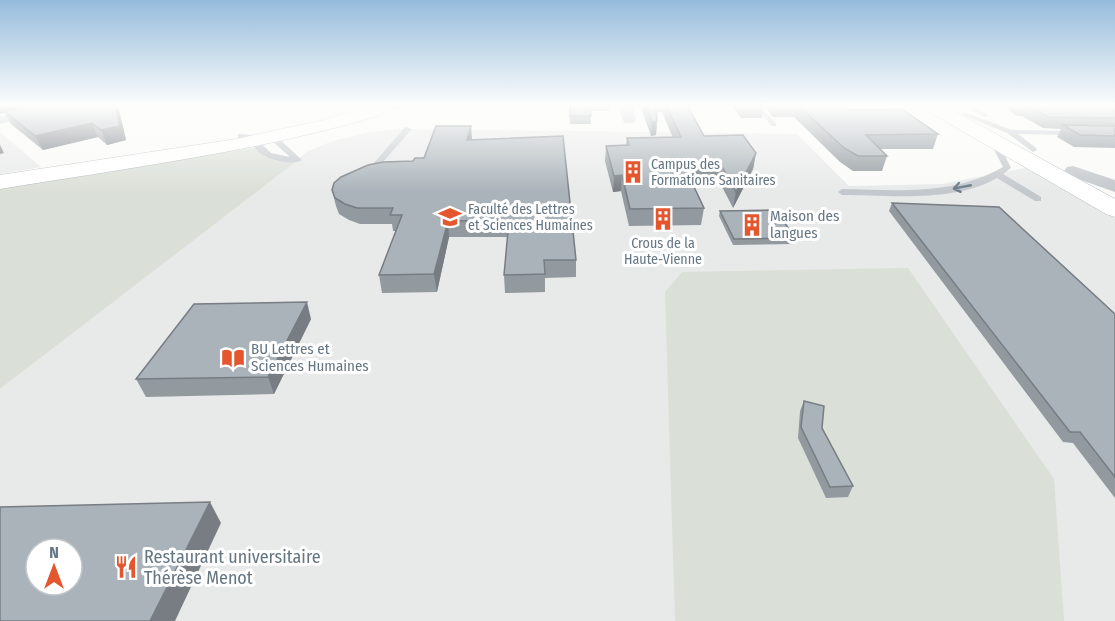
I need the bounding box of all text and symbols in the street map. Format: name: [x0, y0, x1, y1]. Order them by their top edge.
place label: Campus des Formations Sanitaires: [651, 156, 776, 189]
building icon: Campus des Formations Sanitaires: [620, 159, 646, 185]
one-way arrow: [953, 182, 972, 193]
place label: Faculté des Lettres et Sciences Humaines: [468, 201, 593, 234]
school or university icon: Faculté des Lettres et Sciences Humaines: [437, 204, 463, 230]
building icon: Crous de la Haute-Vienne: [650, 206, 676, 232]
place label: Maison des langues: [770, 207, 839, 242]
building icon: Maison des langues: [739, 212, 765, 238]
place label: Crous de la Haute-Vienne: [624, 235, 702, 268]
place label: BU Lettres et Sciences Humaines: [251, 340, 369, 375]
library icon: BU Lettres et Sciences Humaines: [220, 345, 246, 371]
north arrow: [24, 537, 84, 597]
text: N: [49, 543, 59, 562]
place label: Restaurant universitaire Thérèse Menot: [144, 546, 321, 589]
restaurant icon: Restaurant universitaire Thérèse Menot: [113, 554, 139, 580]

